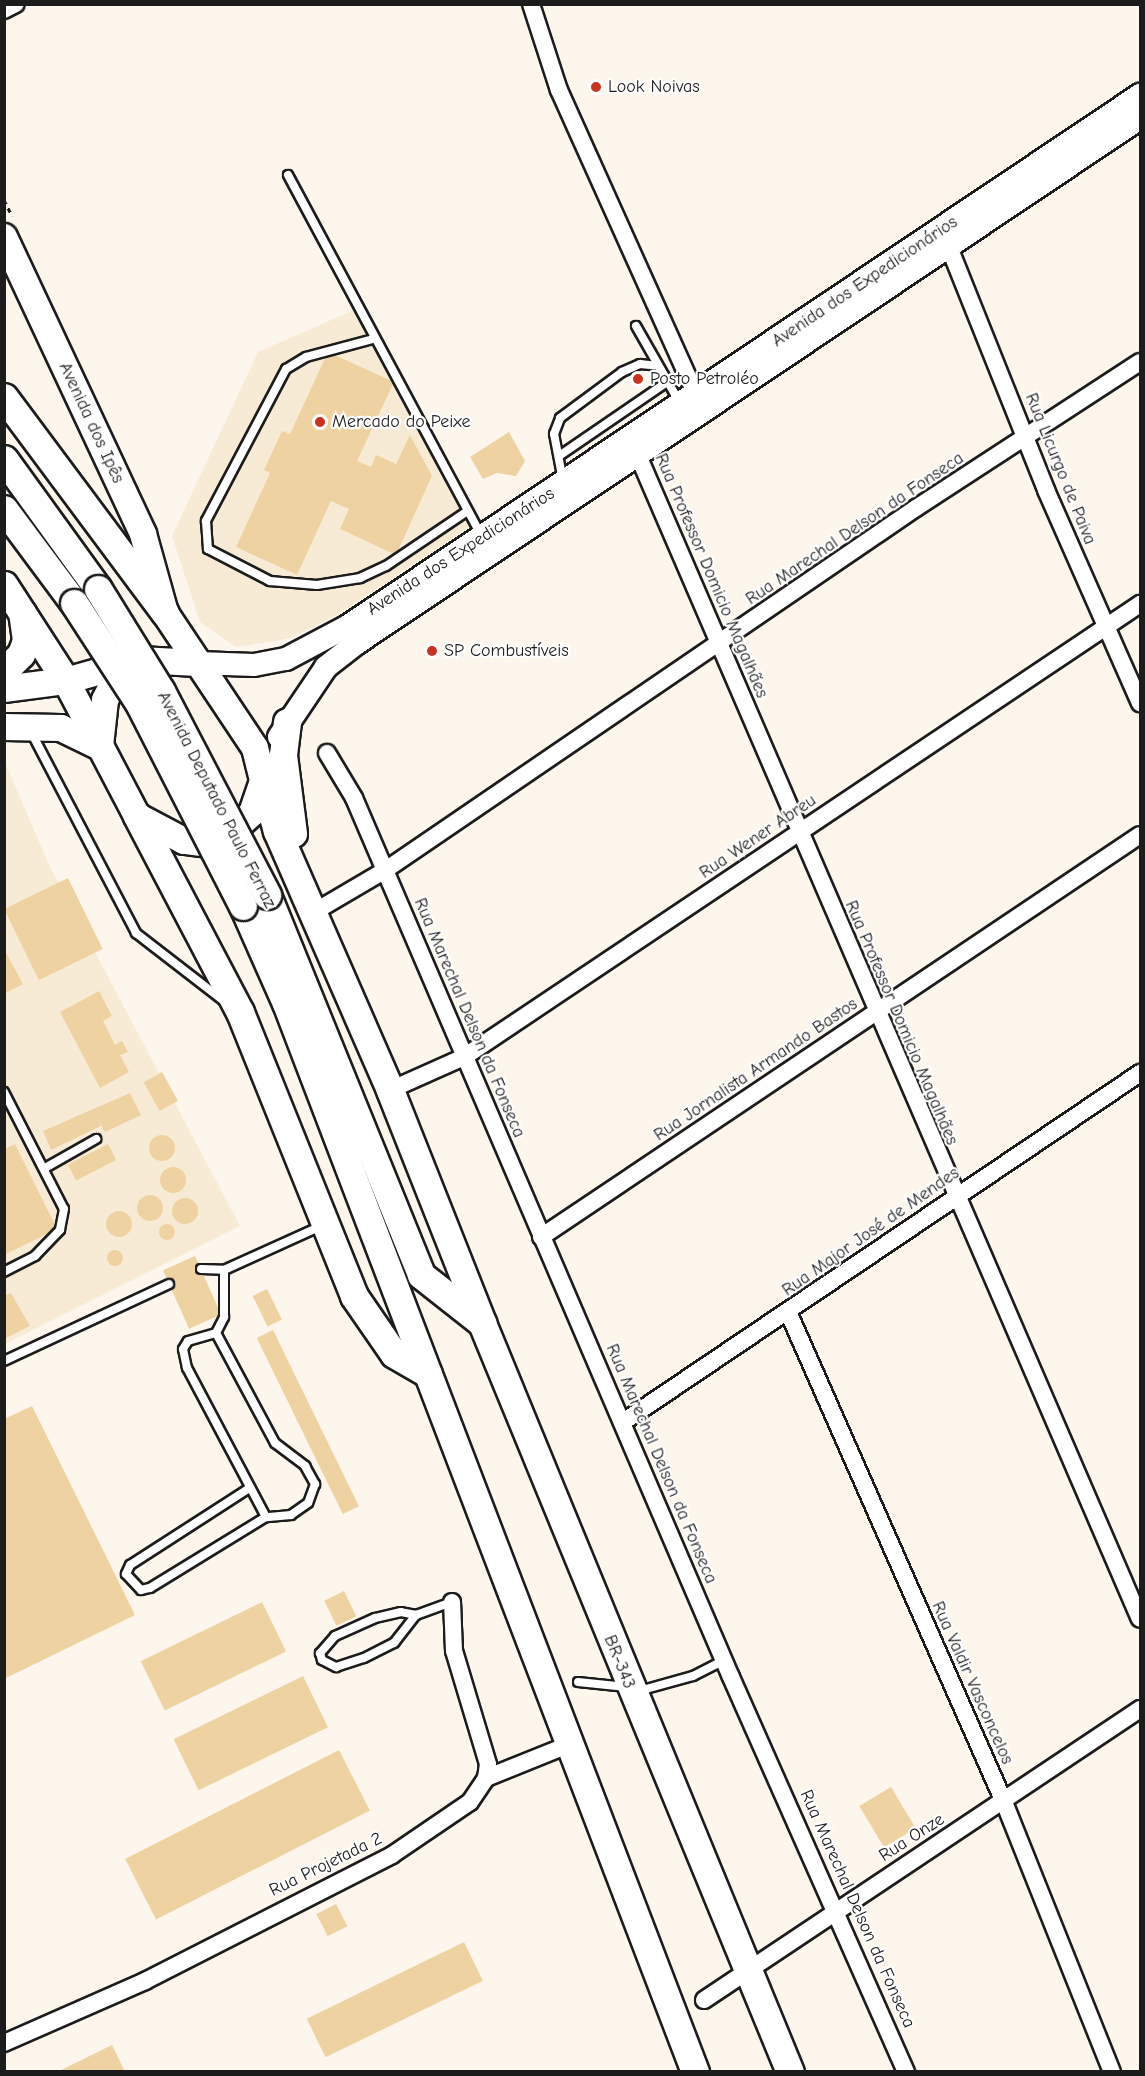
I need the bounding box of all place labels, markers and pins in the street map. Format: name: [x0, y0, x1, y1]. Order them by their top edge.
place label: Look Noivas: [608, 76, 700, 98]
marker: Look Noivas: [589, 80, 603, 94]
place label: Posto Petroléo: [650, 368, 759, 390]
marker: Posto Petroléo: [631, 372, 645, 386]
place label: Mercado do Peixe: [332, 411, 470, 433]
marker: Mercado do Peixe: [313, 415, 327, 429]
place label: SP Combustíveis: [444, 640, 569, 662]
marker: SP Combustíveis: [425, 644, 439, 658]

